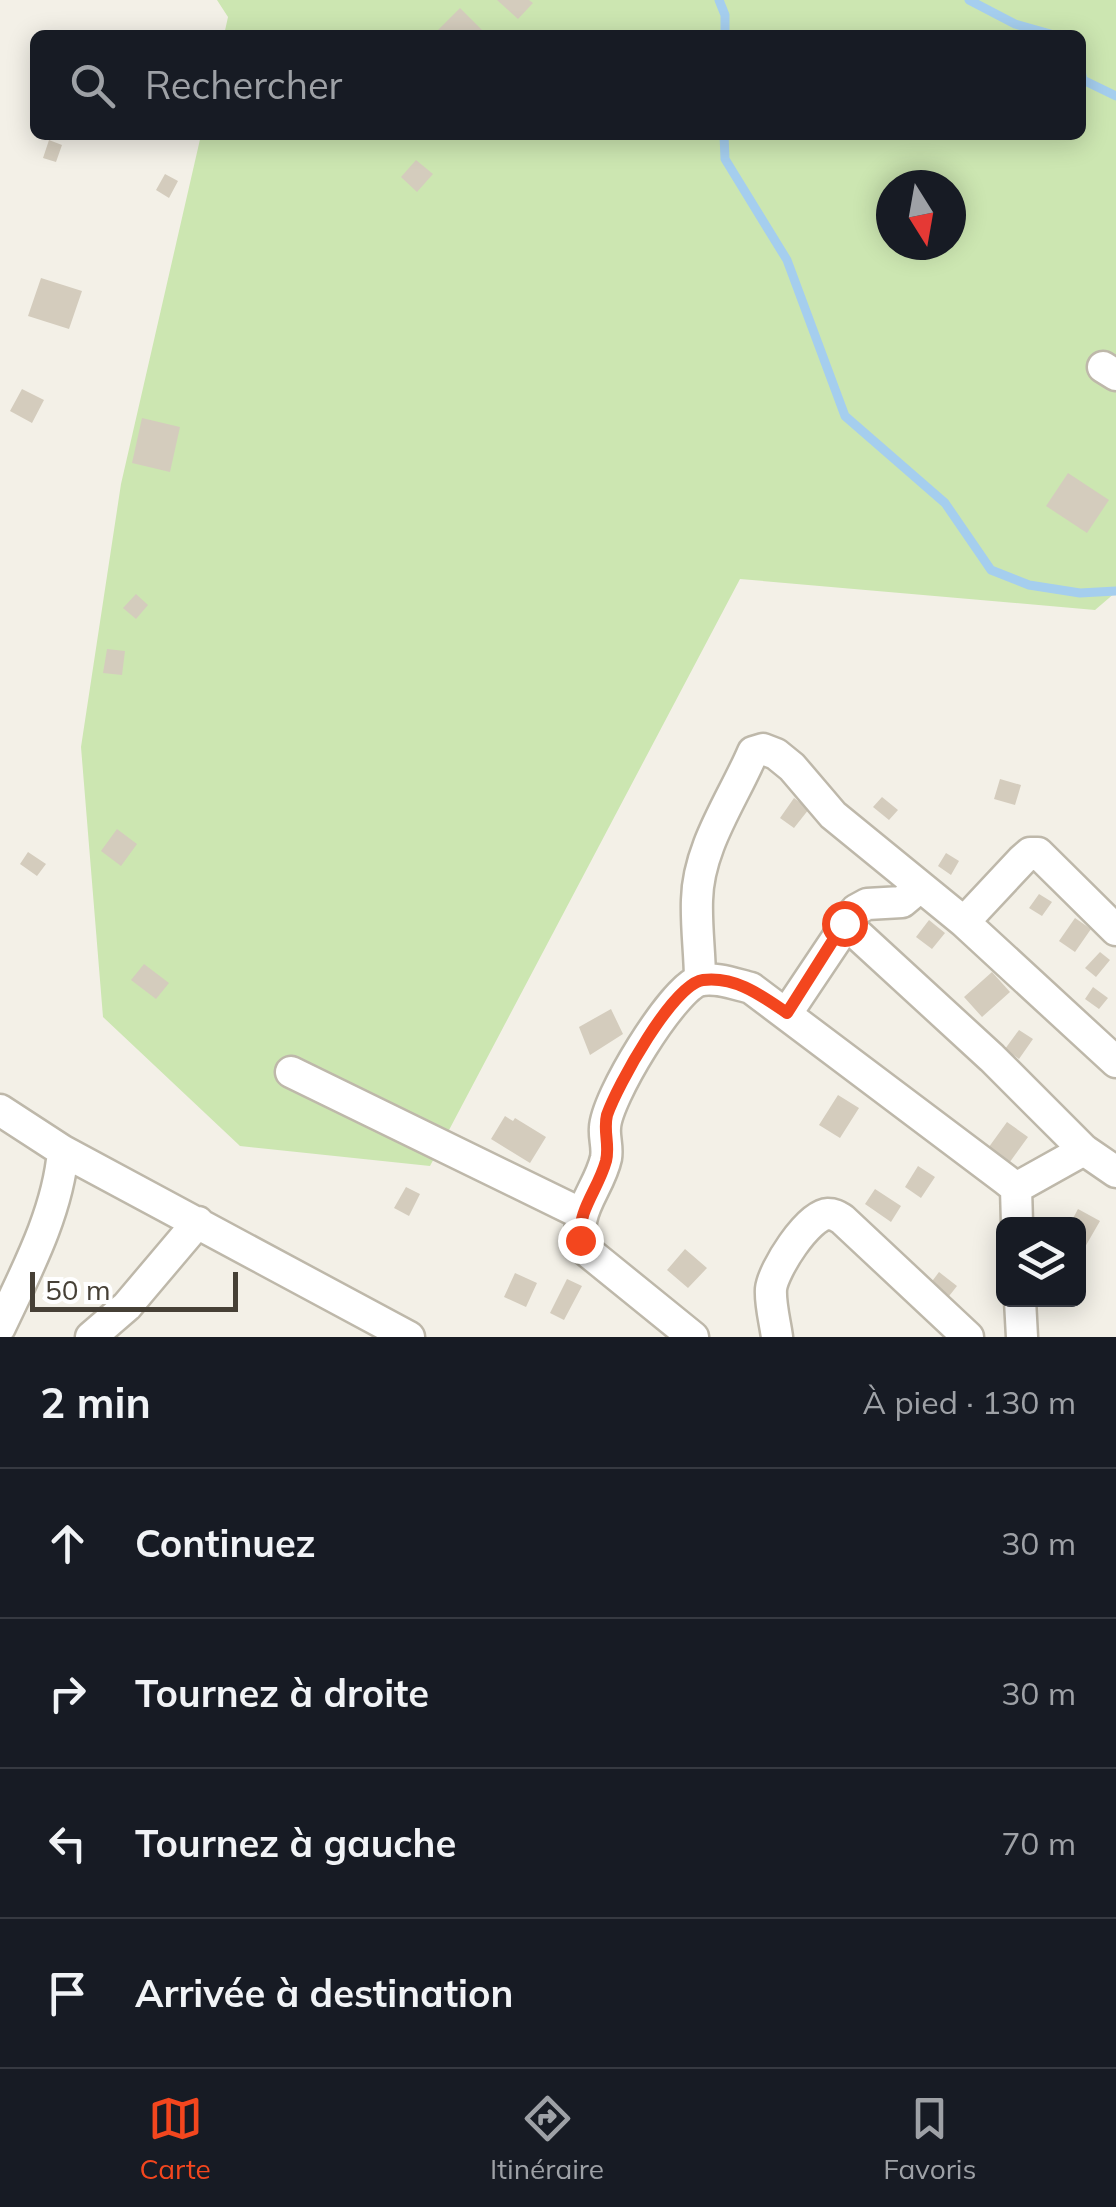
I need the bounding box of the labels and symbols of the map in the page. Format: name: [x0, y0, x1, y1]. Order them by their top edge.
north arrow: [876, 170, 966, 260]
route start: [822, 901, 868, 947]
route end: [558, 1218, 604, 1264]
scale bar: [30, 1267, 238, 1312]

